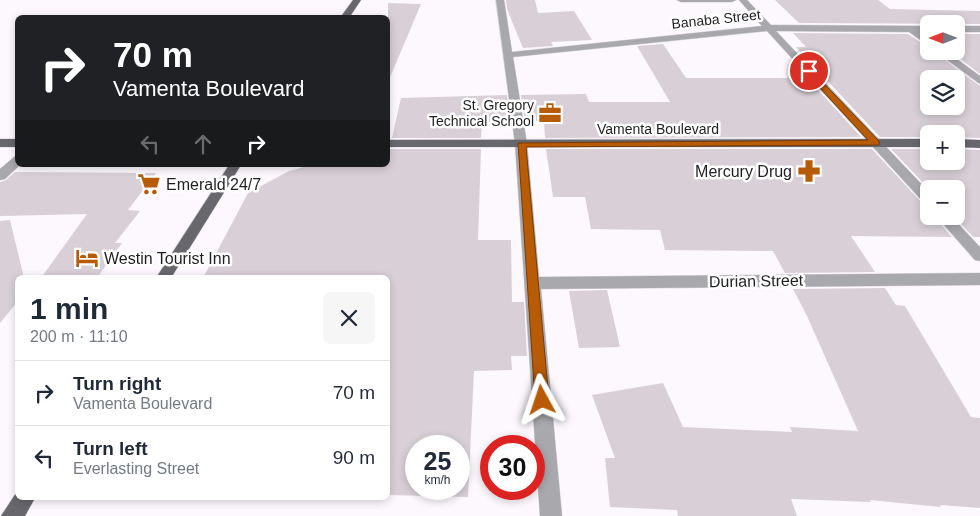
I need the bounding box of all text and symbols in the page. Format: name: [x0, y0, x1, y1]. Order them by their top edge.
street label: Banaba Street: [671, 6, 761, 32]
north arrow: [920, 15, 965, 60]
map controls: [920, 15, 965, 225]
icon: right: [30, 35, 95, 100]
text: 70 m: [113, 35, 193, 74]
pin: [788, 50, 830, 92]
icon: arrive: [795, 57, 823, 85]
button: layers: [920, 70, 965, 115]
text: Vamenta Boulevard: [113, 76, 305, 101]
place label: St. Gregory Technical School: [429, 97, 534, 129]
office icon: St. Gregory Technical School: [537, 100, 563, 126]
street label: Vamenta Boulevard: [597, 121, 719, 137]
button: +: [920, 125, 965, 170]
icon: left: [136, 130, 164, 158]
icon: ahead: [189, 130, 217, 158]
icon: right: [242, 130, 270, 158]
pharmacy icon: Mercury Drug: [796, 158, 822, 184]
place label: Mercury Drug: [695, 163, 792, 180]
supermarket icon: Emerald 24/7: [136, 171, 162, 197]
place label: Emerald 24/7: [166, 176, 261, 193]
button: −: [920, 180, 965, 225]
hotel icon: Westin Tourist Inn: [74, 245, 100, 271]
place label: Westin Tourist Inn: [104, 250, 231, 267]
street label: Durian Street: [709, 272, 804, 290]
text: 1 min: [30, 292, 108, 325]
button: close: [323, 292, 375, 344]
text: 200 m · 11:10: [30, 328, 128, 345]
text: Turn right: [73, 373, 161, 394]
position arrow: [515, 373, 567, 425]
icon: right: [30, 379, 58, 407]
text: 70 m: [333, 382, 375, 403]
text: Vamenta Boulevard: [73, 395, 212, 412]
speed limit sign: 30: [480, 435, 545, 500]
text: Turn left: [73, 438, 148, 459]
icon: left: [30, 444, 58, 472]
text: 90 m: [333, 447, 375, 468]
text: 25: [424, 447, 451, 475]
text: Everlasting Street: [73, 460, 199, 477]
text: km/h: [424, 473, 451, 487]

